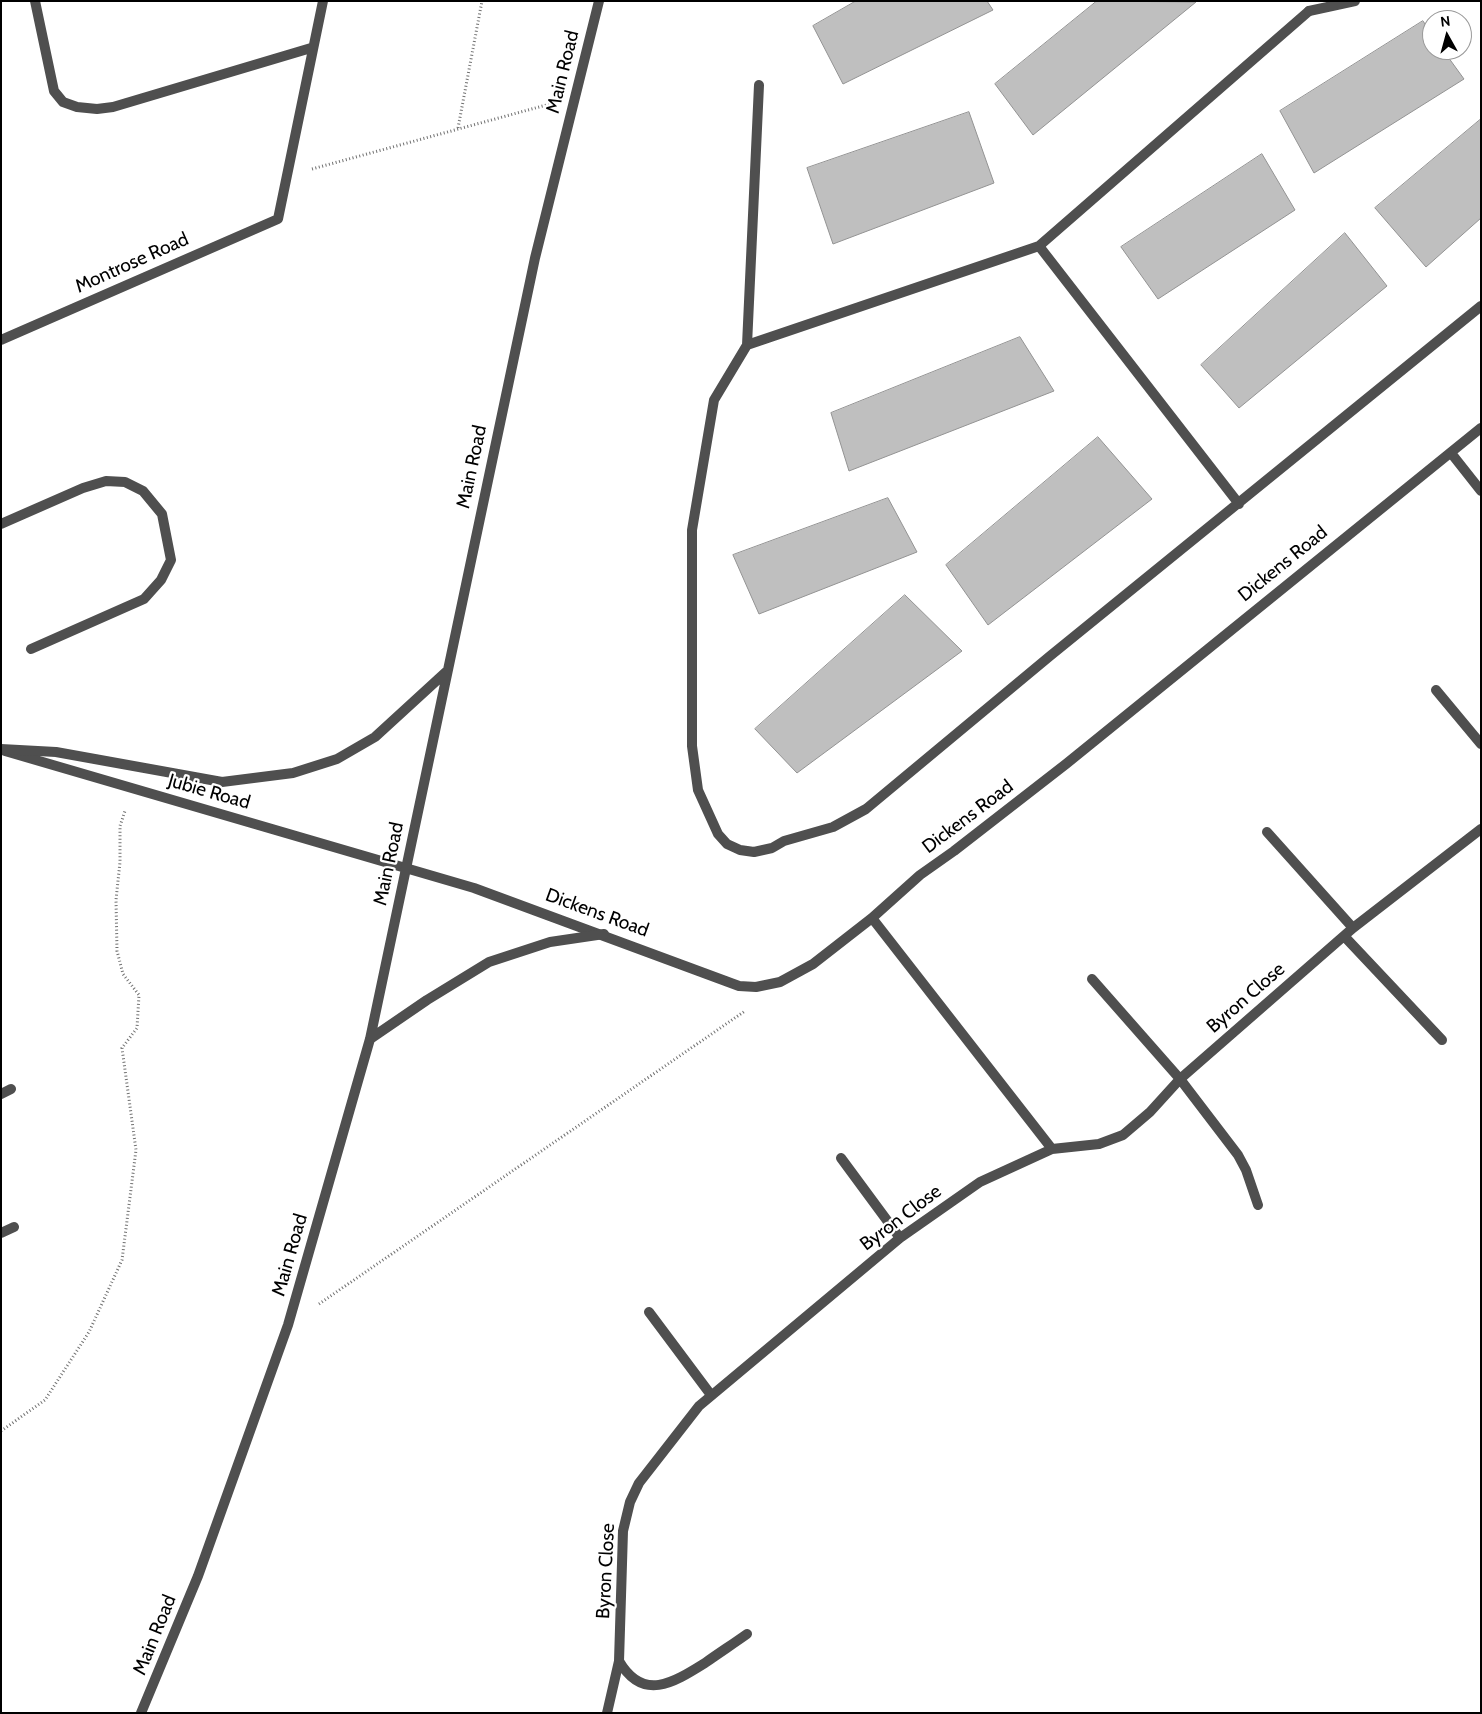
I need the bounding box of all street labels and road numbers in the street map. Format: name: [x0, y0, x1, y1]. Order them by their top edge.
street label: Main Road: [542, 28, 584, 116]
street label: Montrose Road: [72, 228, 192, 298]
street label: Main Road: [452, 423, 492, 511]
street label: Dickens Road: [1234, 521, 1332, 607]
street label: Jubie Road: [165, 769, 253, 815]
street label: Dickens Road: [918, 775, 1018, 859]
street label: Main Road: [369, 820, 409, 908]
street label: Dickens Road: [542, 884, 652, 942]
street label: Byron Close: [1202, 958, 1290, 1038]
street label: Byron Close: [856, 1180, 946, 1256]
street label: Main Road: [267, 1211, 313, 1299]
street label: Byron Close: [592, 1523, 620, 1619]
street label: Main Road: [129, 1592, 181, 1678]

